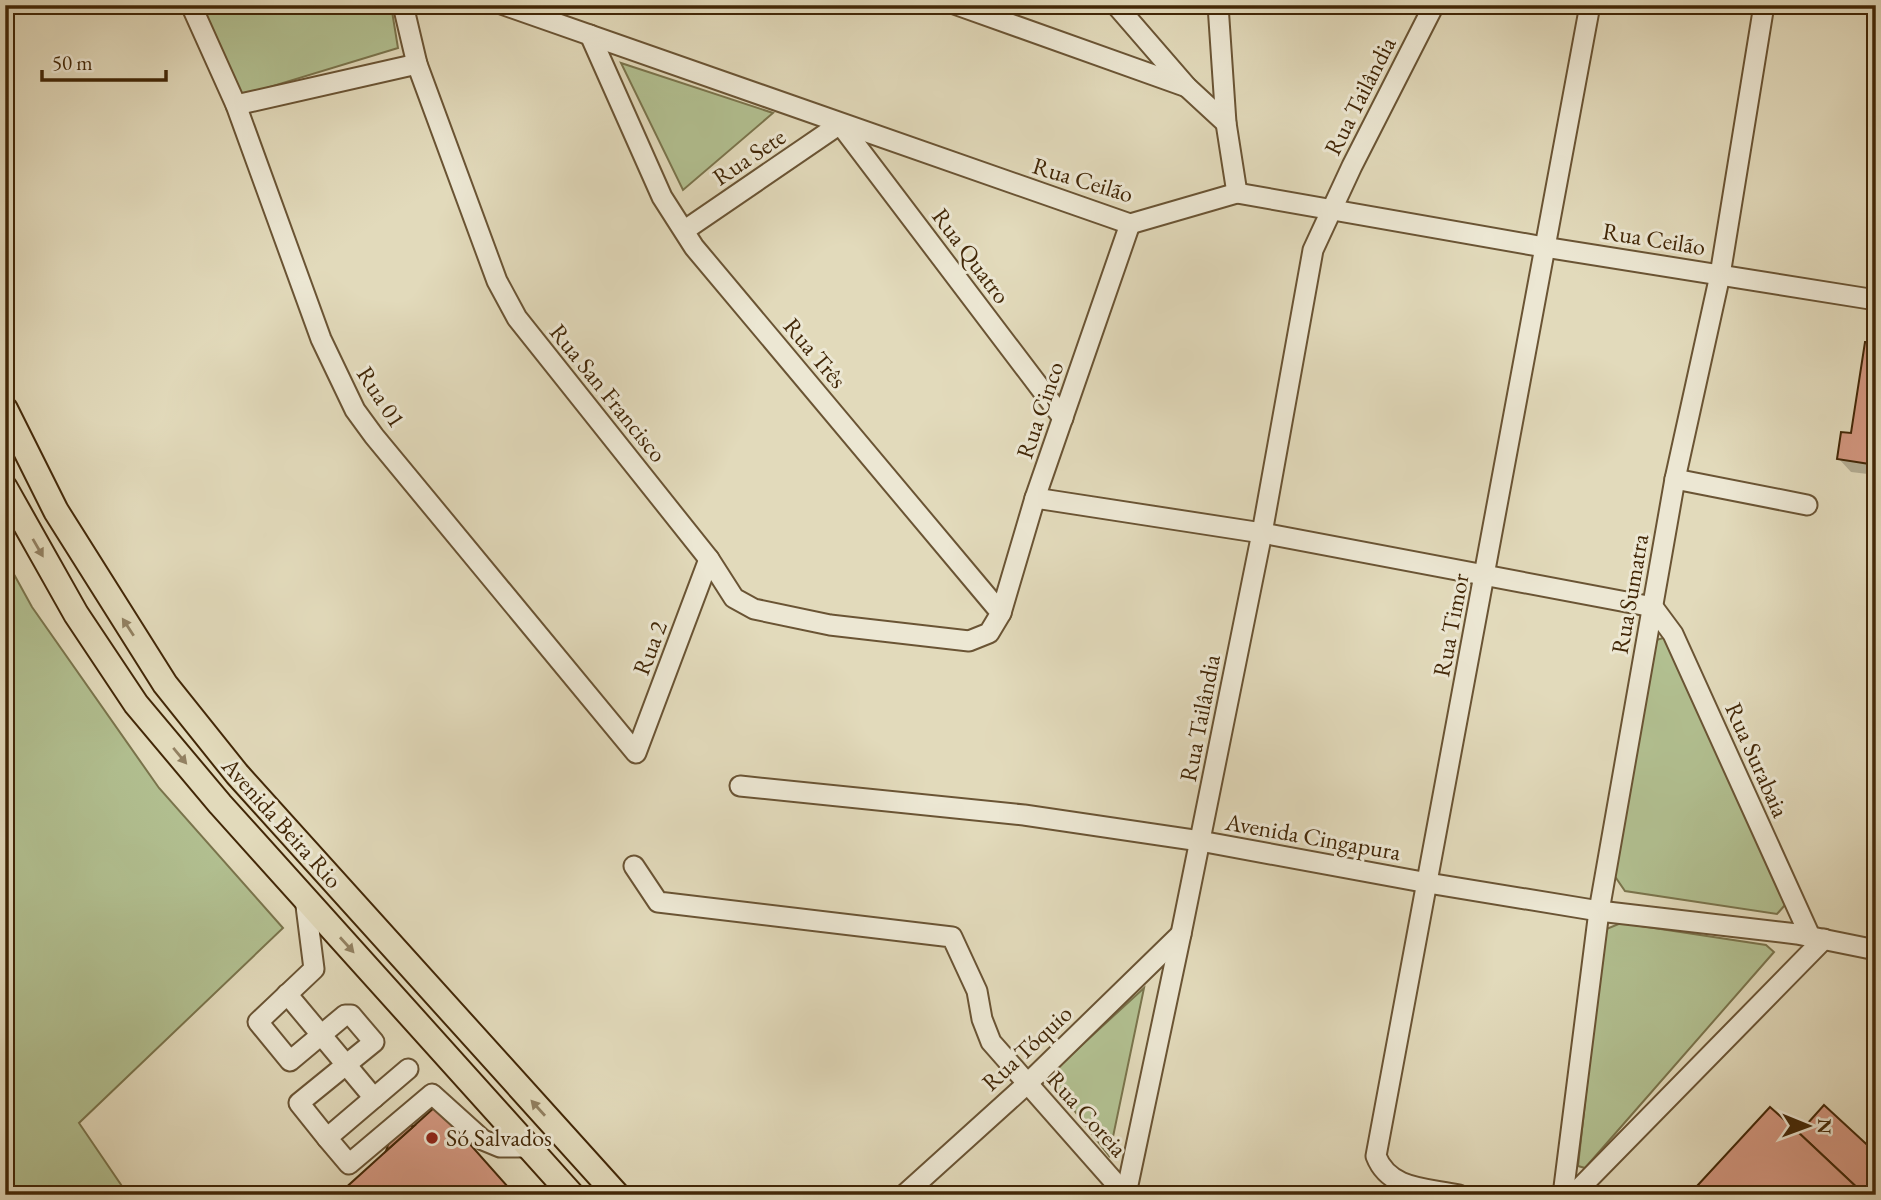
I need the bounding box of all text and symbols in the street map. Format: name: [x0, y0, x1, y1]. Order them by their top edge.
street label: Rua Tailândia: [1317, 31, 1403, 160]
scale bar: [42, 38, 166, 82]
text: 50 m: [52, 49, 93, 76]
street label: Rua Sete: [706, 121, 791, 192]
street label: Rua Ceilão: [1029, 150, 1137, 210]
street label: Rua Quatro: [925, 202, 1018, 310]
street label: Rua Ceilão: [1600, 215, 1708, 262]
street label: Rua Três: [777, 311, 854, 394]
street label: Rua San Francisco: [543, 317, 674, 468]
street label: Rua Cinco: [1008, 357, 1071, 463]
street label: Rua 01: [350, 360, 413, 433]
street label: Rua Sumatra: [1604, 531, 1655, 656]
one-way arrow: [32, 538, 44, 558]
street label: Rua Timor: [1425, 571, 1476, 679]
street label: Rua 2: [625, 616, 674, 679]
one-way arrow: [121, 618, 134, 637]
street label: Rua Tailândia: [1172, 651, 1227, 784]
street label: Rua Surabaia: [1718, 698, 1797, 822]
one-way arrow: [172, 748, 187, 765]
street label: Avenida Beira Rio: [215, 750, 349, 895]
street label: Avenida Cingapura: [1222, 806, 1404, 867]
one-way arrow: [339, 936, 355, 953]
street label: Rua Tóquio: [975, 998, 1078, 1097]
street label: Rua Coreia: [1040, 1064, 1135, 1164]
north arrow: [1772, 1092, 1842, 1162]
one-way arrow: [530, 1099, 546, 1117]
text: N: [1812, 1118, 1837, 1135]
place label: Só Salvados: [446, 1122, 552, 1153]
marker: Só Salvados: [424, 1130, 440, 1146]

